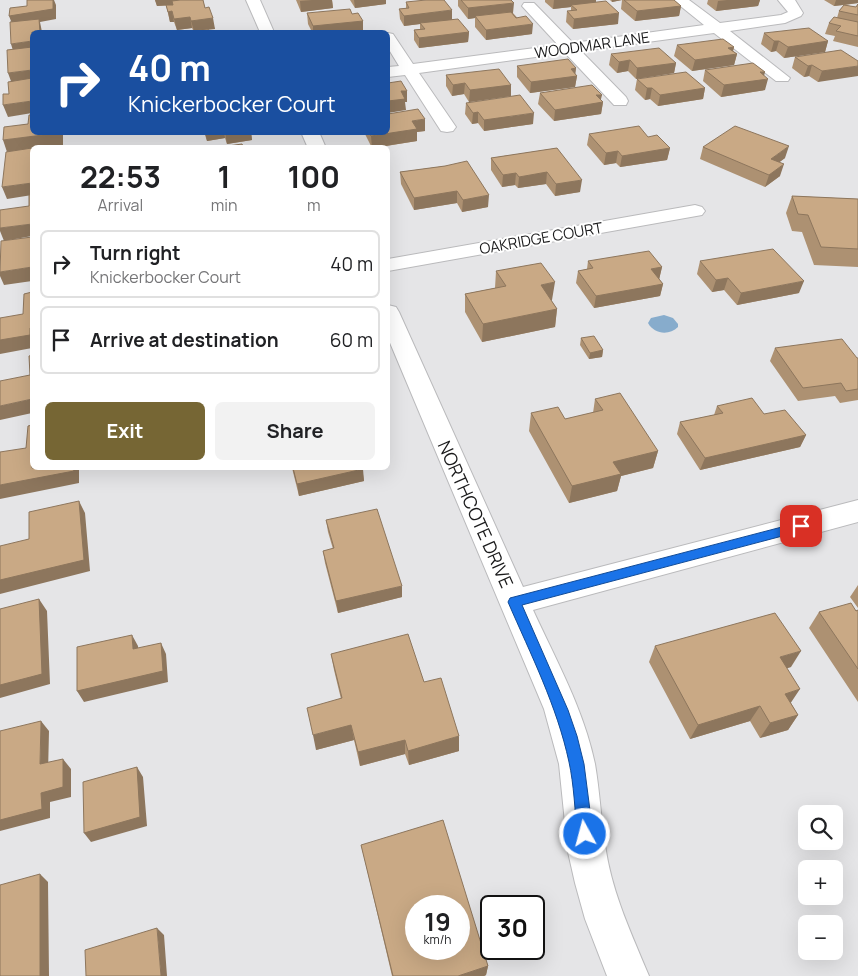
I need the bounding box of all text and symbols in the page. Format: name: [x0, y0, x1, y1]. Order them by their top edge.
street label: WOODMAR LANE: [533, 27, 651, 63]
text: 40 m: [128, 44, 211, 92]
icon: right: [45, 50, 110, 115]
text: Knickerbocker Court: [128, 89, 336, 119]
text: 22:53: [80, 156, 161, 197]
text: 1: [218, 156, 231, 197]
text: 100: [287, 156, 340, 197]
text: Arrival: [98, 194, 143, 216]
text: min: [211, 194, 238, 216]
text: m: [307, 194, 321, 216]
street label: OAKRIDGE COURT: [478, 217, 604, 259]
text: Turn right: [90, 240, 180, 266]
icon: right: [47, 250, 75, 278]
text: 40 m: [330, 251, 373, 277]
text: Knickerbocker Court: [90, 266, 241, 288]
icon: arrive: [47, 326, 75, 354]
text: Arrive at destination: [90, 327, 279, 353]
text: 60 m: [330, 327, 373, 353]
button: Exit: [45, 402, 205, 460]
button: Share: [215, 402, 375, 460]
street label: NORTHCOTE DRIVE: [433, 437, 519, 591]
pin: [780, 505, 822, 547]
icon: arrive: [787, 512, 815, 540]
map controls: [798, 805, 843, 960]
button: search: [798, 805, 843, 850]
position arrow: [558, 807, 610, 859]
button: +: [798, 860, 843, 905]
speed limit sign: 30: [480, 895, 545, 960]
text: 19: [424, 904, 451, 939]
button: −: [798, 915, 843, 960]
text: km/h: [424, 931, 451, 948]

